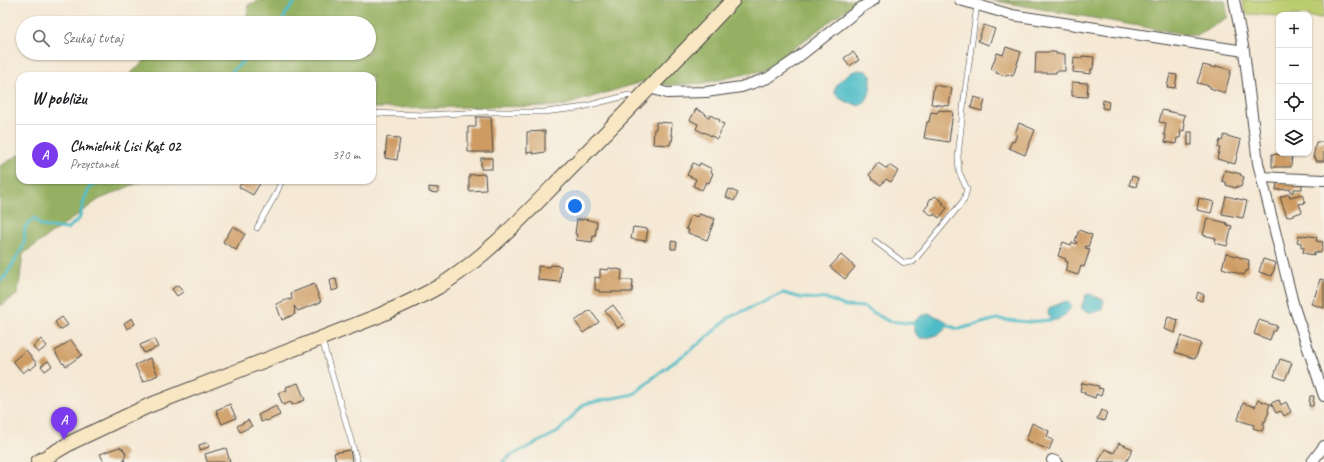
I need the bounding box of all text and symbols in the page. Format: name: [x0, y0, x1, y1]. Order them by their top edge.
map controls: [1276, 12, 1312, 156]
button: +: [1276, 12, 1312, 48]
search box: [16, 16, 376, 60]
icon: search: [30, 27, 52, 49]
text: Szukaj tutaj: [62, 29, 123, 48]
button: −: [1276, 48, 1312, 84]
button: locate: [1276, 84, 1312, 120]
text: W pobliżu: [32, 88, 87, 109]
button: layers: [1276, 120, 1312, 156]
text: Chmielnik Lisi Kąt 02: [70, 137, 181, 156]
text: A: [42, 147, 48, 163]
text: 370 m: [332, 147, 360, 163]
text: Przystanek: [70, 156, 118, 172]
your location: [565, 196, 585, 216]
pin: A: [51, 407, 77, 440]

